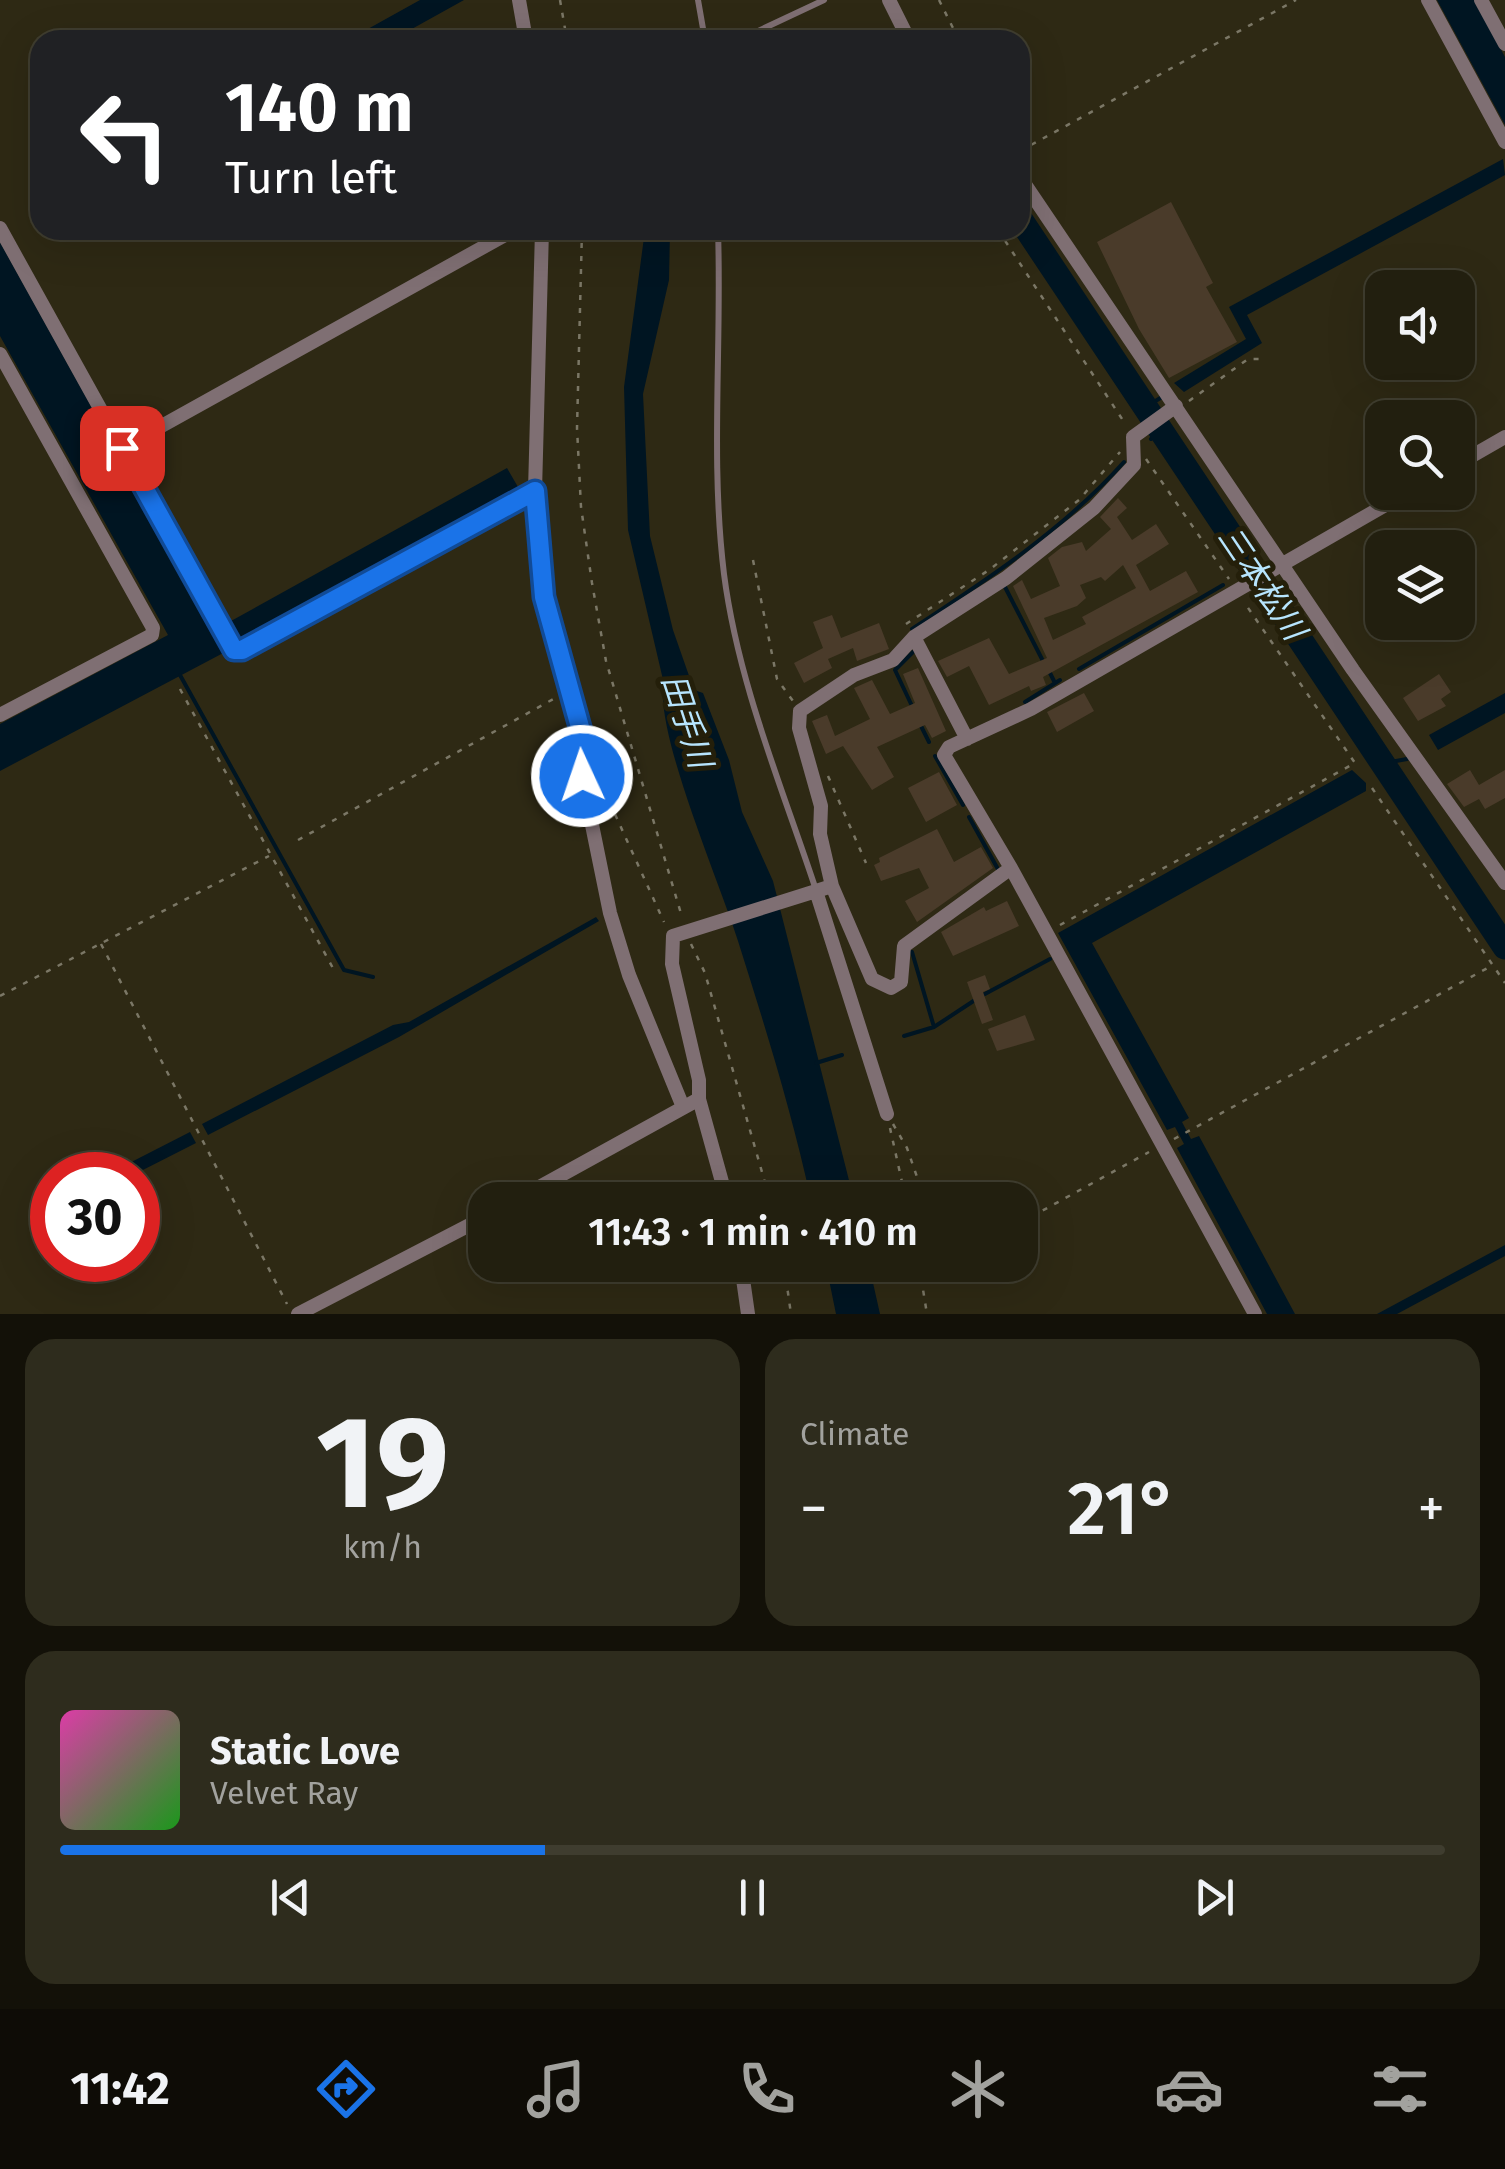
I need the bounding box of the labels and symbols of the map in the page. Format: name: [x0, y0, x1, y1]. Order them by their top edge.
pin: [80, 406, 165, 491]
water label: 三本松川: [1210, 519, 1315, 649]
water label: 田手川: [654, 669, 721, 775]
position arrow: [530, 724, 634, 828]
speed limit sign: 30: [30, 1152, 160, 1282]

